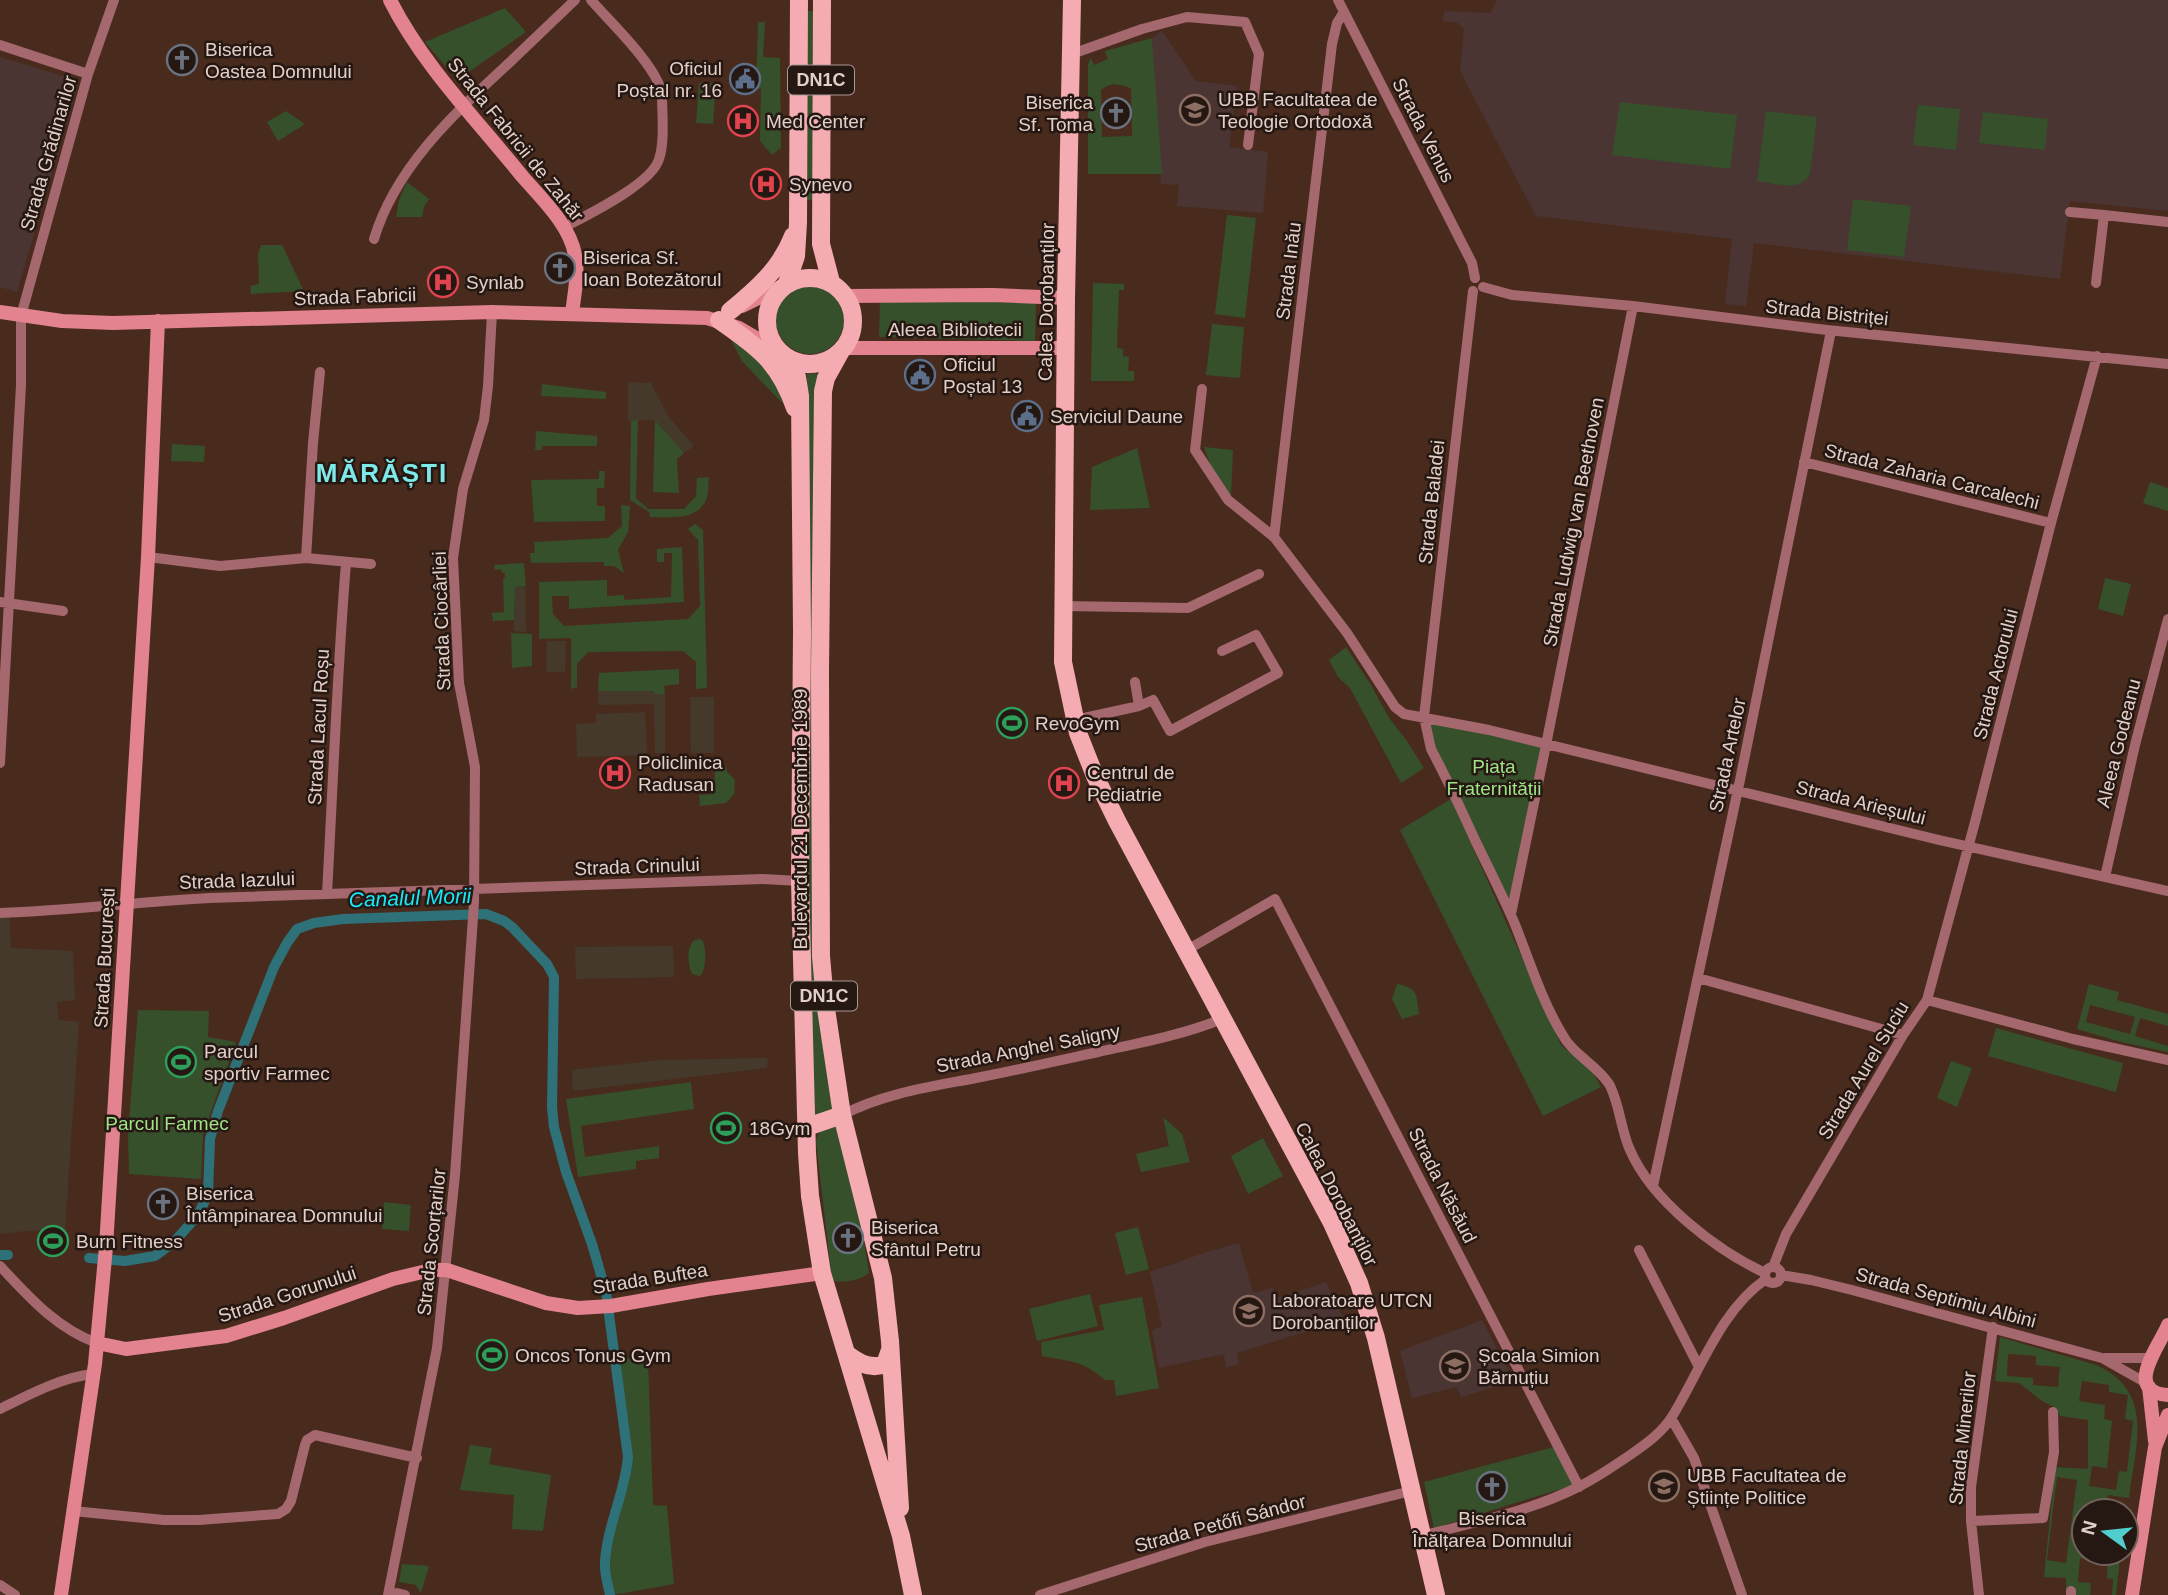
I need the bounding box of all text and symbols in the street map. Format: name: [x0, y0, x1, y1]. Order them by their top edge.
place label: Biserica Oastea Domnului: [205, 39, 352, 82]
church icon: Biserica Oastea Domnului: [165, 43, 199, 77]
street label: Strada Fabricii de Zahăr: [443, 54, 588, 226]
place label: Oficiul Poștal nr. 16: [616, 58, 722, 101]
public building icon: Oficiul Poștal nr. 16: [728, 62, 762, 96]
road number: DN1C: [788, 66, 854, 94]
street label: Strada Grădinarilor: [16, 72, 81, 233]
street label: Strada Venus: [1388, 75, 1459, 186]
place label: UBB Facultatea de Teologie Ortodoxă: [1218, 89, 1377, 132]
place label: Biserica Sf. Toma: [1018, 92, 1093, 135]
school or university icon: UBB Facultatea de Teologie Ortodoxă: [1178, 93, 1212, 127]
church icon: Biserica Sf. Toma: [1099, 96, 1133, 130]
hospital icon: Med Center: [726, 104, 760, 138]
place label: Med Center: [766, 111, 866, 132]
hospital icon: Synevo: [749, 167, 783, 201]
place label: Synevo: [789, 174, 852, 195]
street label: Strada Inău: [1272, 221, 1305, 321]
street label: Calea Dorobanților: [1035, 222, 1058, 381]
place label: Biserica Sf. Ioan Botezătorul: [583, 247, 721, 290]
church icon: Biserica Sf. Ioan Botezătorul: [543, 251, 577, 285]
hospital icon: Synlab: [426, 265, 460, 299]
place label: Synlab: [466, 272, 524, 293]
street label: Strada Fabricii: [293, 284, 417, 309]
street label: Strada Bistriței: [1764, 296, 1889, 329]
street label: Aleea Bibliotecii: [888, 319, 1022, 340]
place label: Oficiul Poștal 13: [943, 354, 1022, 397]
public building icon: Oficiul Poștal 13: [903, 358, 937, 392]
street label: Strada Ludwig van Beethoven: [1539, 396, 1608, 649]
public building icon: Serviciul Daune: [1010, 399, 1044, 433]
place label: Serviciul Daune: [1050, 406, 1183, 427]
street label: Strada Baladei: [1415, 439, 1448, 565]
street label: Strada Zaharia Carcalechi: [1822, 440, 2042, 513]
district label: MĂRĂȘTI: [316, 458, 448, 488]
street label: Strada Ciocârliei: [429, 551, 454, 691]
street label: Strada Actorului: [1969, 607, 2022, 742]
street label: Strada Lacul Roșu: [304, 648, 333, 806]
street label: Aleea Godeanu: [2092, 677, 2145, 810]
street label: Bulevardul 21 Decembrie 1989: [790, 689, 811, 949]
street label: Strada Artelor: [1705, 695, 1750, 814]
sports icon: RevoGym: [995, 706, 1029, 740]
place label: RevoGym: [1035, 713, 1119, 734]
place label: Policlinica Radusan: [638, 752, 723, 795]
hospital icon: Policlinica Radusan: [598, 756, 632, 790]
park label: Piața Fraternității: [1446, 756, 1542, 799]
place label: Centrul de Pediatrie: [1087, 762, 1175, 805]
hospital icon: Centrul de Pediatrie: [1047, 766, 1081, 800]
street label: Strada Arieșului: [1794, 776, 1928, 829]
street label: Strada Crinului: [574, 854, 700, 879]
street label: Strada Iazului: [179, 868, 295, 893]
water label: Canalul Morii: [348, 884, 473, 911]
street label: Strada București: [90, 887, 119, 1029]
road number: DN1C: [791, 981, 857, 1010]
street label: Strada Aurel Suciu: [1814, 997, 1913, 1143]
street label: Strada Anghel Saligny: [934, 1020, 1122, 1077]
place label: Parcul sportiv Farmec: [204, 1041, 330, 1084]
sports icon: Parcul sportiv Farmec: [164, 1045, 198, 1079]
sports icon: 18Gym: [709, 1111, 743, 1145]
park label: Parcul Farmec: [105, 1113, 229, 1134]
place label: 18Gym: [749, 1118, 810, 1139]
street label: Calea Dorobanților: [1291, 1119, 1382, 1270]
street label: Strada Năsăud: [1404, 1124, 1481, 1246]
street label: Strada Scorțarilor: [413, 1167, 450, 1317]
place label: Biserica Întâmpinarea Domnului: [185, 1183, 382, 1226]
church icon: Biserica Întâmpinarea Domnului: [146, 1187, 180, 1221]
place label: Biserica Sfântul Petru: [871, 1217, 981, 1260]
church icon: Biserica Sfântul Petru: [831, 1221, 865, 1255]
sports icon: Burn Fitness: [36, 1224, 70, 1258]
place label: Burn Fitness: [76, 1231, 183, 1252]
street label: Strada Buftea: [591, 1259, 710, 1298]
street label: Strada Gorunului: [216, 1262, 359, 1327]
street label: Strada Septimiu Albini: [1853, 1263, 2038, 1332]
place label: Laboratoare UTCN Dorobanților: [1272, 1290, 1433, 1333]
school or university icon: Laboratoare UTCN Dorobanților: [1232, 1294, 1266, 1328]
sports icon: Oncos Tonus Gym: [475, 1338, 509, 1372]
place label: Oncos Tonus Gym: [515, 1345, 671, 1366]
place label: Școala Simion Bărnuțiu: [1478, 1345, 1599, 1388]
school or university icon: Școala Simion Bărnuțiu: [1438, 1349, 1472, 1383]
street label: Strada Minerilor: [1945, 1370, 1980, 1506]
place label: UBB Facultatea de Științe Politice: [1687, 1465, 1846, 1508]
school or university icon: UBB Facultatea de Științe Politice: [1647, 1469, 1681, 1503]
church icon: Biserica Înălțarea Domnului: [1475, 1470, 1509, 1504]
street label: Strada Petőfi Sándor: [1132, 1490, 1309, 1556]
north arrow: [2070, 1497, 2140, 1567]
place label: Biserica Înălțarea Domnului: [1411, 1508, 1572, 1551]
text: N: [2077, 1518, 2101, 1537]

